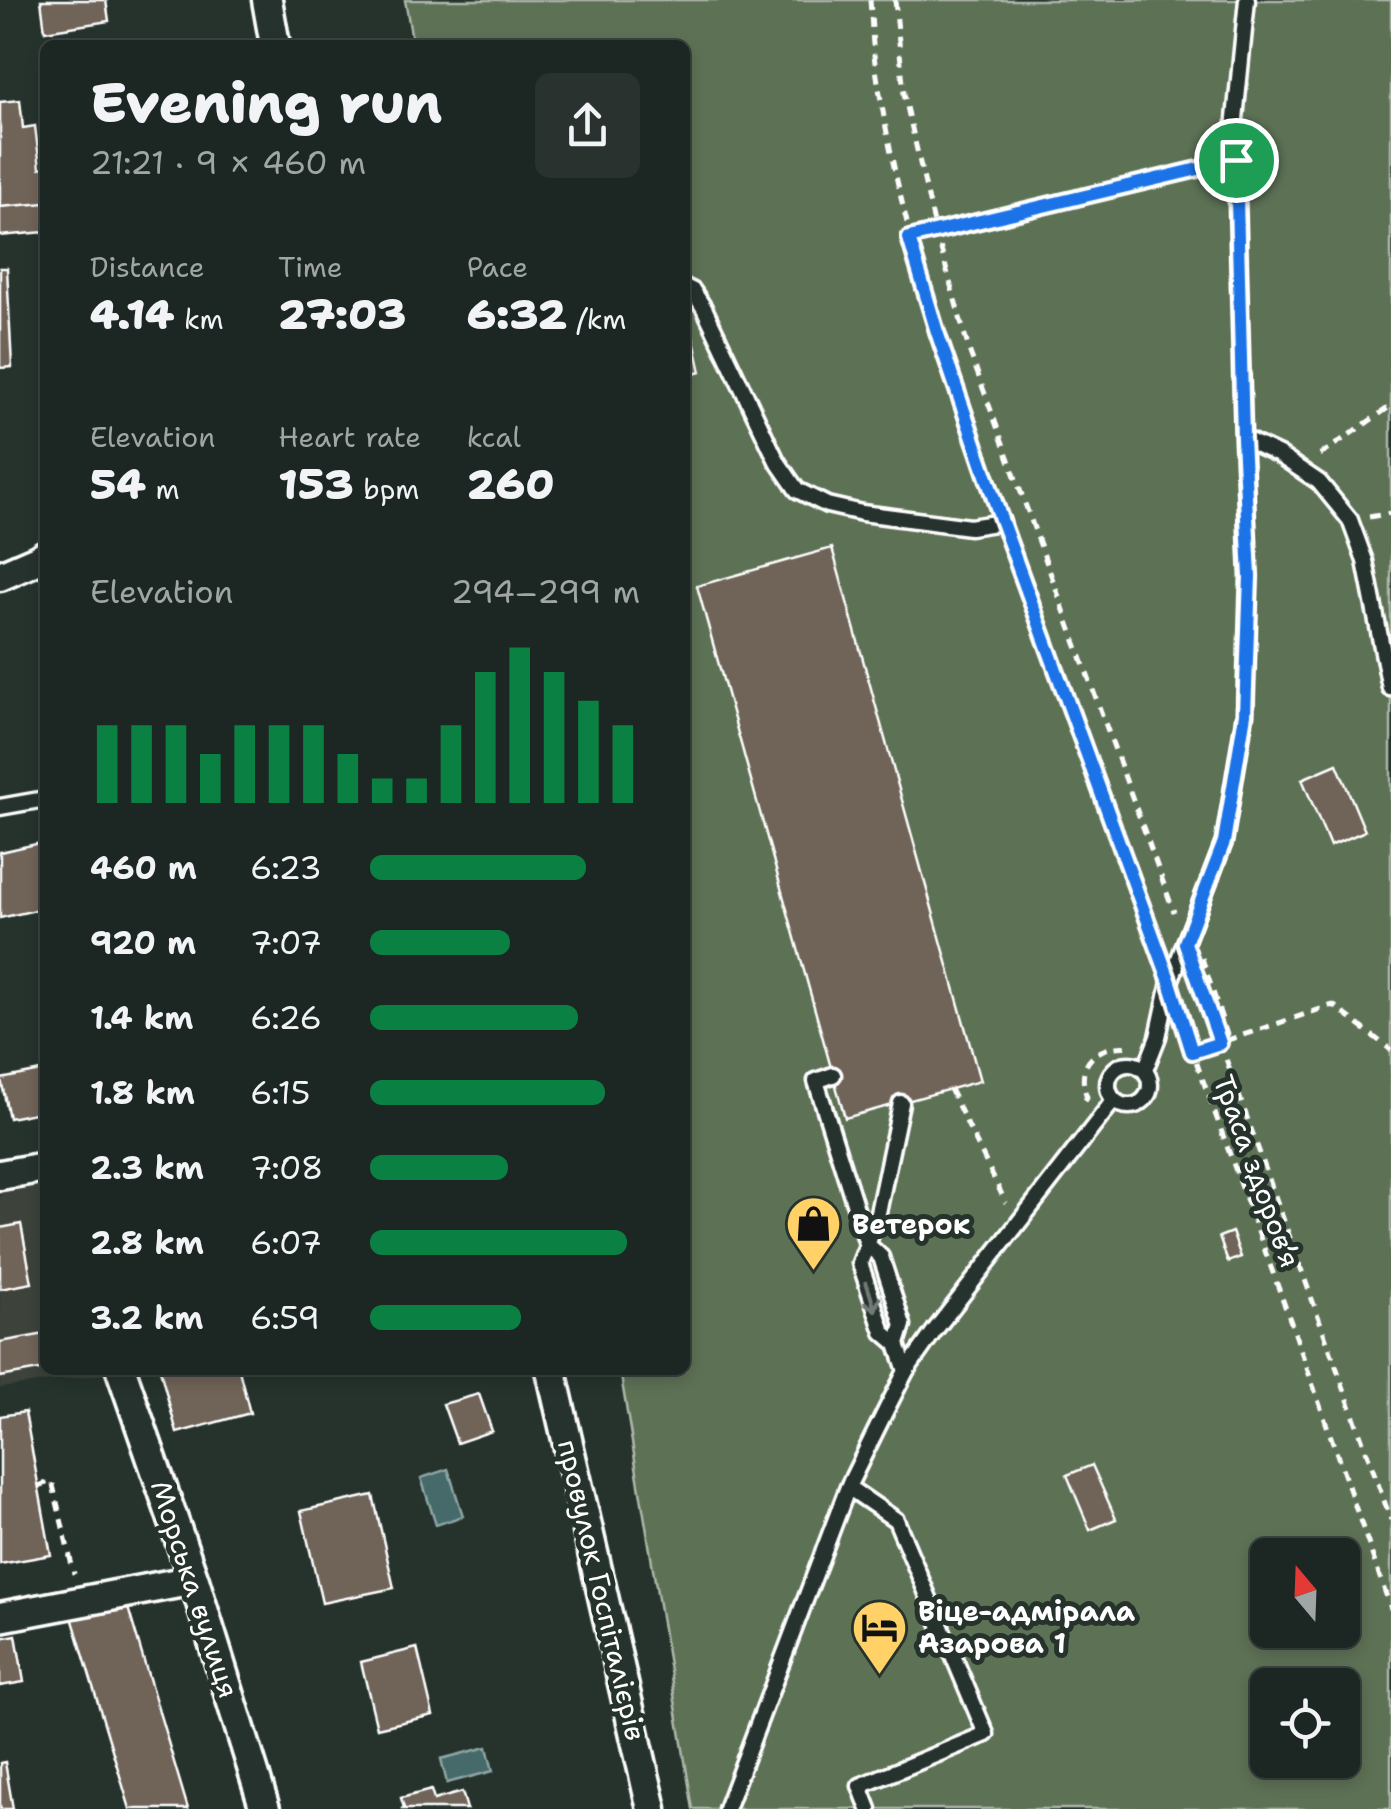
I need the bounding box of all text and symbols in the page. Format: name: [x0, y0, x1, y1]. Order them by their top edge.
text: Evening run: [90, 66, 442, 140]
button: share: [535, 73, 640, 178]
pin: [1194, 118, 1279, 203]
icon: arrive: [1209, 133, 1264, 188]
text: 21:21 · 9 × 460 m: [90, 141, 366, 184]
text: Distance: [90, 248, 205, 286]
text: Time: [278, 248, 343, 286]
text: Pace: [467, 248, 528, 286]
text: 4.14: [90, 286, 175, 342]
text: 27:03: [278, 286, 406, 342]
text: 6:32: [467, 286, 567, 342]
text: km: [175, 300, 224, 338]
text: /km: [567, 300, 626, 338]
text: Elevation: [90, 418, 215, 456]
text: Heart rate: [278, 418, 421, 456]
text: kcal: [467, 418, 521, 456]
text: 54: [90, 456, 146, 512]
text: 153: [278, 456, 354, 512]
text: 260: [467, 456, 555, 512]
text: m: [146, 470, 180, 508]
text: bpm: [354, 470, 419, 508]
text: Elevation: [90, 570, 233, 613]
text: 294–299 m: [451, 570, 640, 613]
text: 460 m: [90, 846, 197, 889]
text: 6:23: [250, 846, 322, 889]
text: 920 m: [90, 921, 196, 964]
text: 7:07: [250, 921, 322, 964]
text: 1.4 km: [90, 996, 193, 1039]
text: 6:26: [250, 996, 322, 1039]
street label: Траса здоров’я: [1205, 1070, 1309, 1272]
text: 1.8 km: [90, 1071, 195, 1114]
text: 6:15: [250, 1071, 310, 1114]
text: 2.3 km: [90, 1146, 204, 1189]
text: 7:08: [250, 1146, 323, 1189]
shop icon: Ветерок: [783, 1194, 843, 1273]
place label: Ветерок: [852, 1205, 970, 1243]
text: 2.8 km: [90, 1221, 204, 1264]
text: 6:07: [250, 1221, 322, 1264]
one-way arrow: [864, 1280, 882, 1312]
text: 3.2 km: [90, 1296, 203, 1339]
text: 6:59: [250, 1296, 320, 1339]
street label: провулок Госпіталієрів: [549, 1436, 655, 1744]
street label: Морська вулиця: [142, 1475, 248, 1703]
north arrow: [1250, 1538, 1360, 1648]
map controls: [1250, 1538, 1360, 1778]
place label: Віце-адмірала Азарова 1: [918, 1592, 1135, 1662]
hotel icon: Віце-адмірала Азарова 1: [849, 1597, 909, 1676]
button: locate: [1250, 1668, 1360, 1778]

